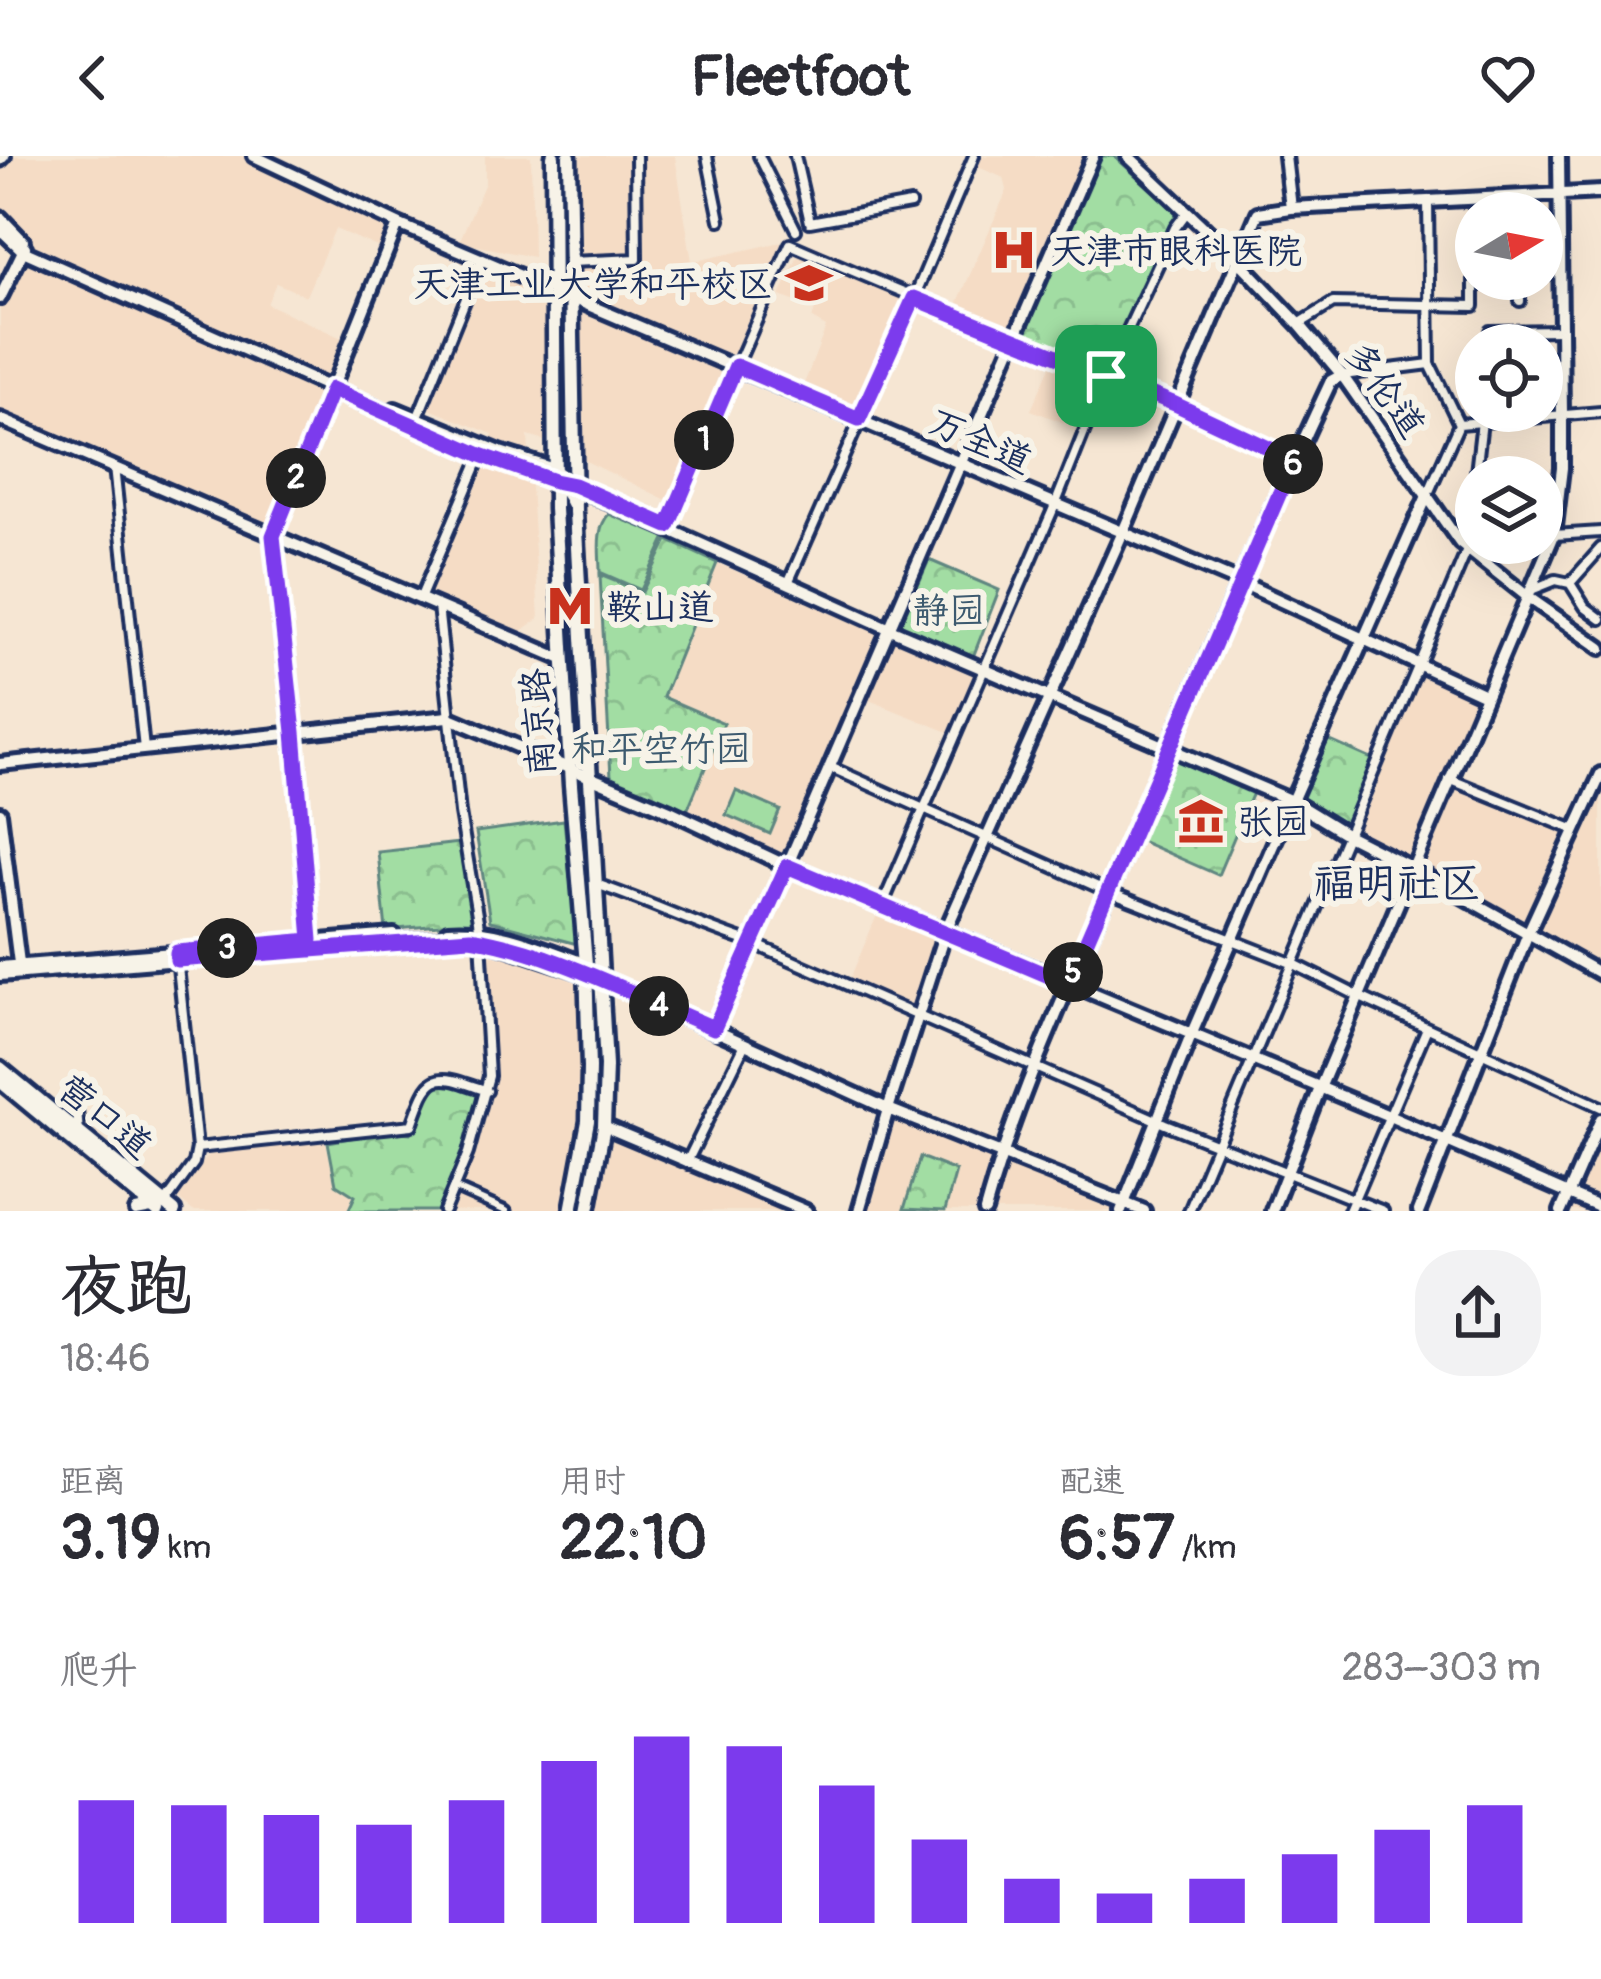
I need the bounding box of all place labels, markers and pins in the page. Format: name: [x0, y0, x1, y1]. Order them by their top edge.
hospital icon: 天津市眼科医院: [989, 225, 1039, 275]
place label: 天津市眼科医院: [1050, 229, 1302, 274]
school or university icon: 天津工业大学和平校区: [784, 258, 834, 308]
place label: 天津工业大学和平校区: [413, 262, 773, 307]
pin: [1055, 325, 1157, 427]
pin: 1: [674, 410, 734, 470]
pin: 6: [1263, 434, 1323, 494]
pin: 2: [266, 448, 326, 508]
metro station icon: 鞍山道: [545, 581, 595, 631]
place label: 鞍山道: [606, 585, 714, 630]
museum icon: 张园: [1176, 796, 1226, 846]
place label: 张园: [1237, 800, 1309, 845]
pin: 3: [197, 918, 257, 978]
pin: 5: [1043, 942, 1103, 1002]
pin: 4: [629, 976, 689, 1036]

